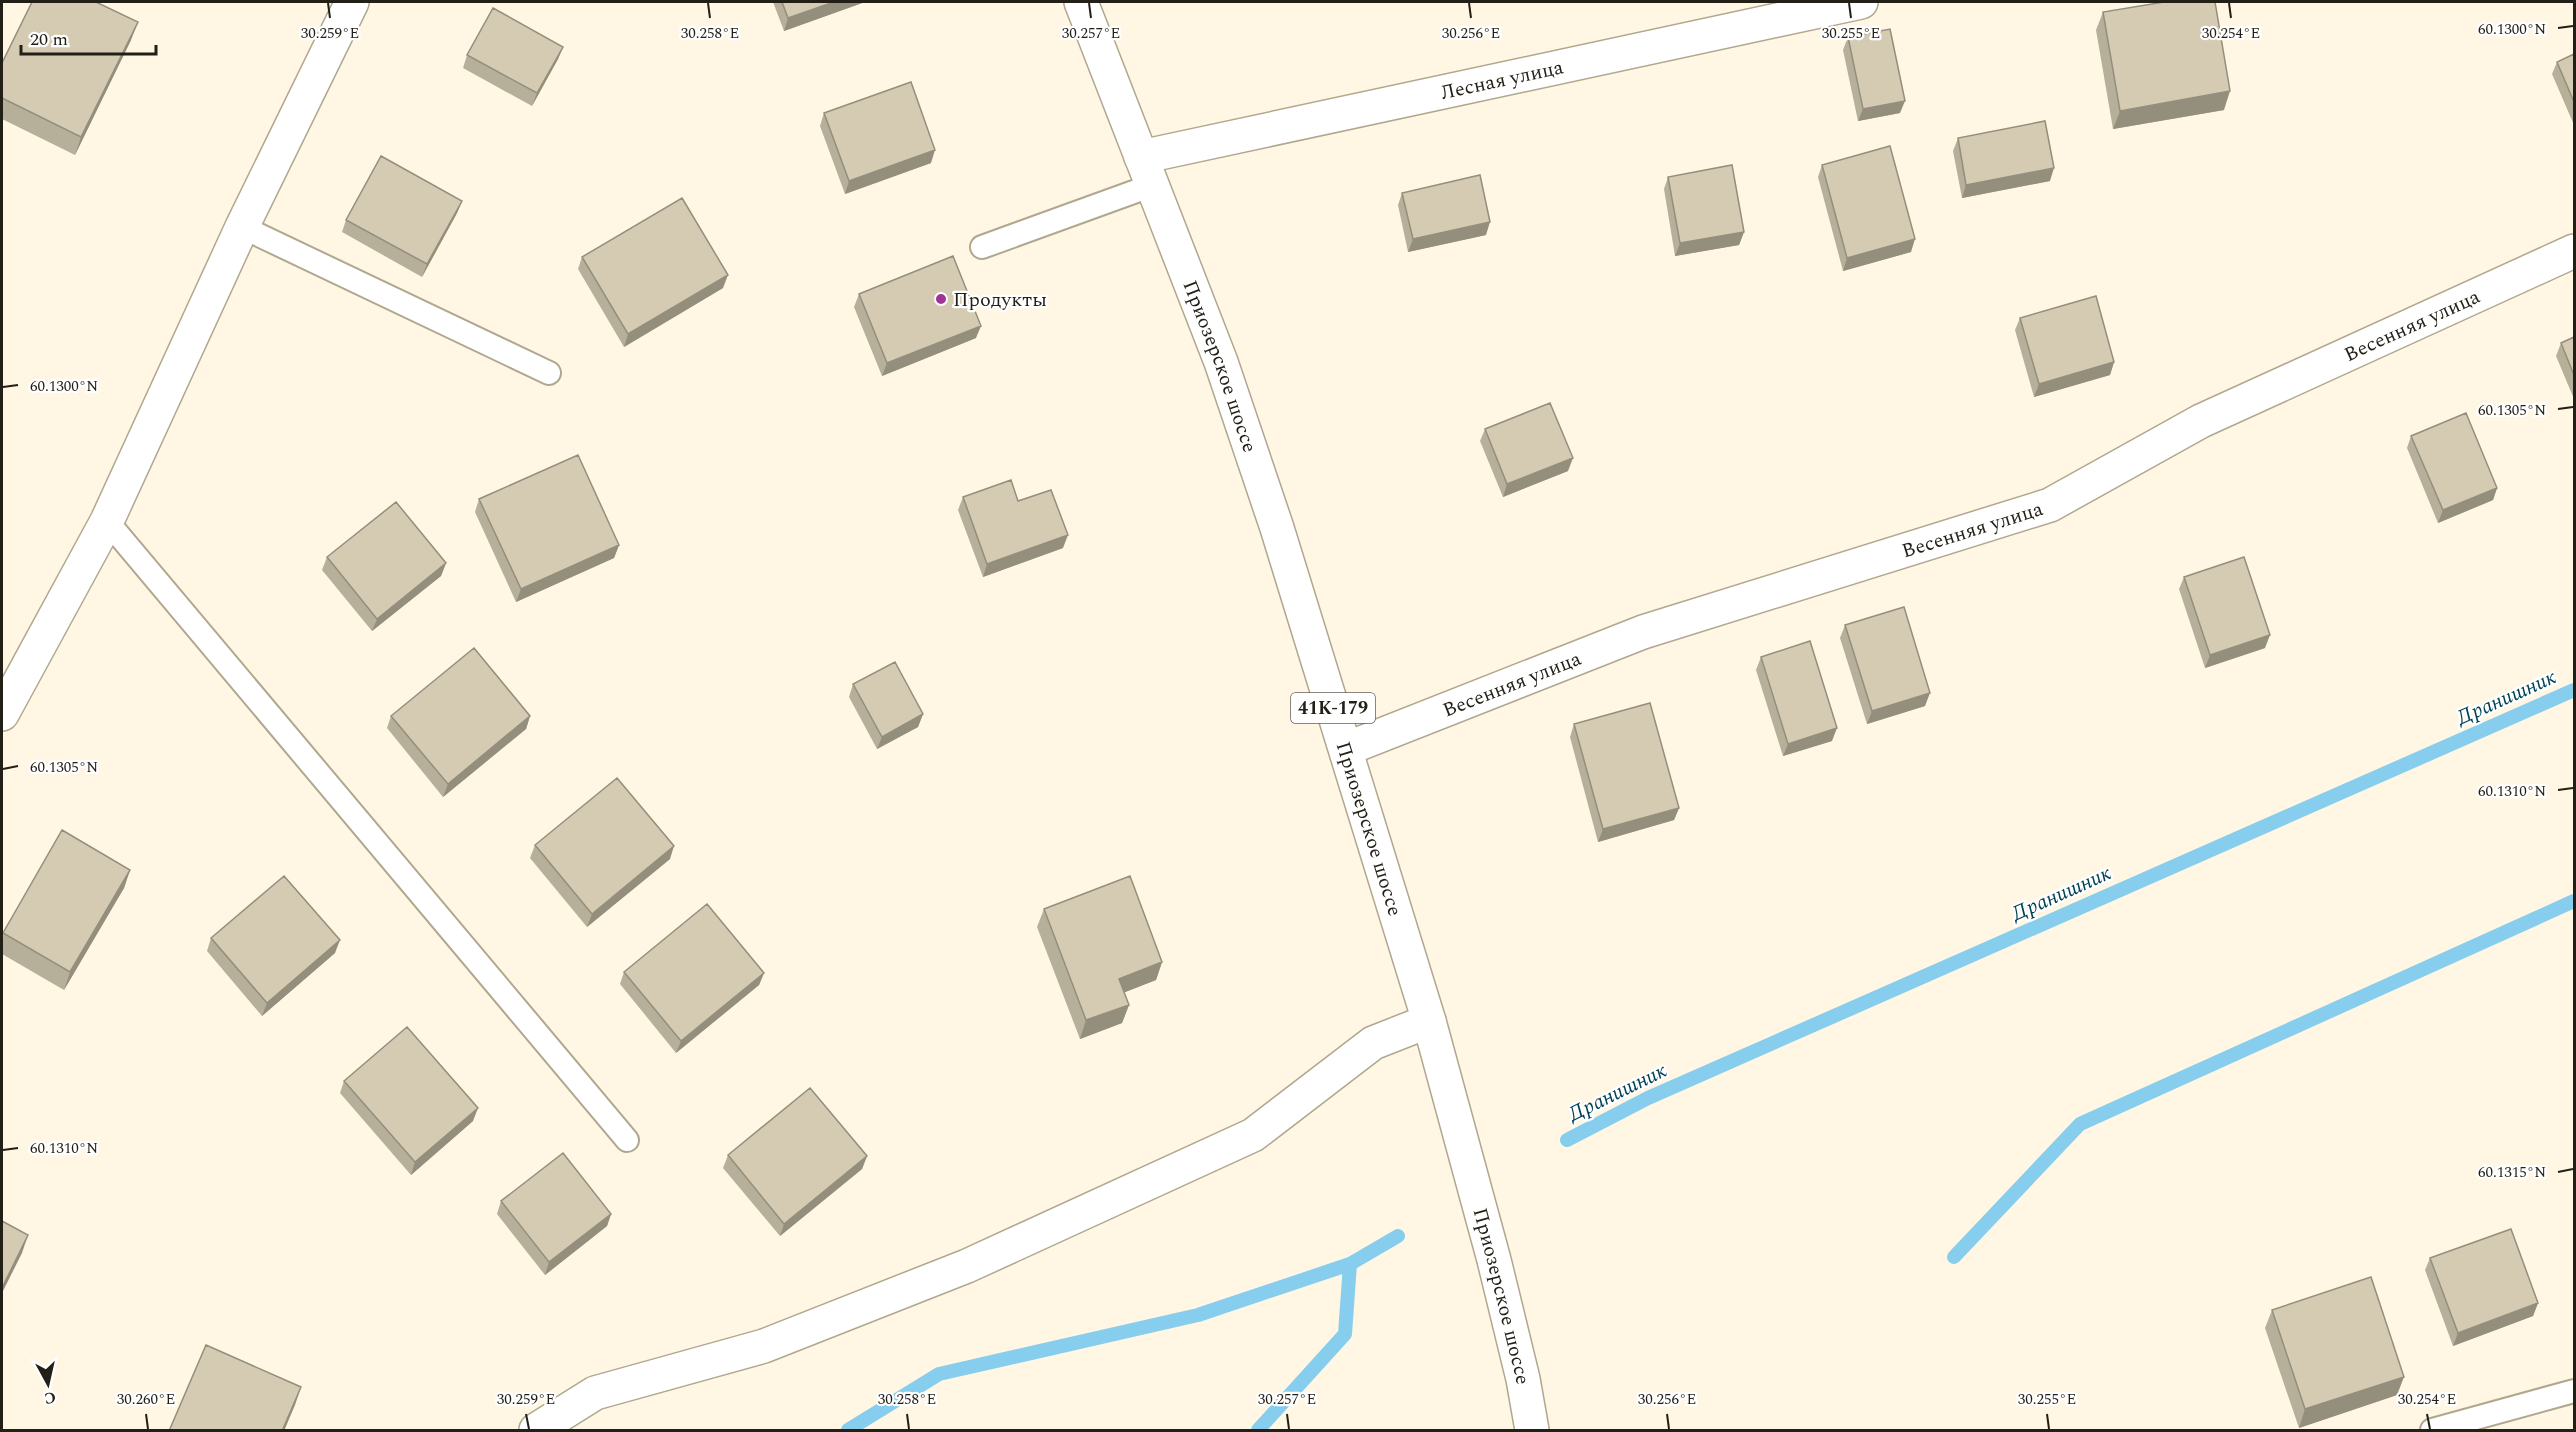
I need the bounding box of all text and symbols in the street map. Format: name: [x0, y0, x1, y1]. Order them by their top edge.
scale bar: [21, 18, 156, 56]
text: 60.1300°N: [2478, 18, 2546, 41]
text: 30.259°E: [301, 22, 359, 45]
text: 30.258°E: [681, 22, 739, 45]
text: 30.257°E: [1062, 22, 1120, 45]
text: 30.256°E: [1442, 22, 1500, 45]
text: 30.255°E: [1822, 22, 1880, 45]
text: 30.254°E: [2202, 22, 2260, 45]
text: 20 m: [30, 26, 68, 53]
street label: Лесная улица: [1438, 52, 1566, 108]
street label: Приозерское шоссе: [1175, 276, 1264, 457]
street label: Весенняя улица: [2339, 282, 2485, 370]
place label: Продукты: [953, 285, 1047, 315]
marker: Продукты: [934, 292, 948, 306]
text: 60.1300°N: [30, 375, 98, 398]
text: 60.1305°N: [2478, 399, 2546, 422]
street label: Весенняя улица: [1898, 494, 2047, 566]
street label: Весенняя улица: [1438, 644, 1586, 725]
water label: Дранишник: [2450, 662, 2562, 735]
road number: 41К-179: [1291, 693, 1375, 723]
street label: Приозерское шоссе: [1328, 738, 1410, 920]
text: 60.1305°N: [30, 756, 98, 779]
text: 60.1310°N: [2478, 780, 2546, 803]
water label: Дранишник: [2005, 858, 2117, 931]
water label: Дранишник: [1562, 1055, 1672, 1131]
text: 60.1310°N: [30, 1137, 98, 1160]
text: 60.1315°N: [2478, 1161, 2546, 1184]
street label: Приозерское шоссе: [1464, 1204, 1538, 1387]
north arrow: [18, 1354, 78, 1414]
text: С: [43, 1385, 57, 1411]
text: 30.260°E: [117, 1388, 175, 1411]
text: 30.259°E: [497, 1388, 555, 1411]
text: 30.258°E: [878, 1388, 936, 1411]
text: 30.257°E: [1258, 1388, 1316, 1411]
text: 30.256°E: [1638, 1388, 1696, 1411]
text: 30.255°E: [2018, 1388, 2076, 1411]
text: 30.254°E: [2398, 1388, 2456, 1411]

